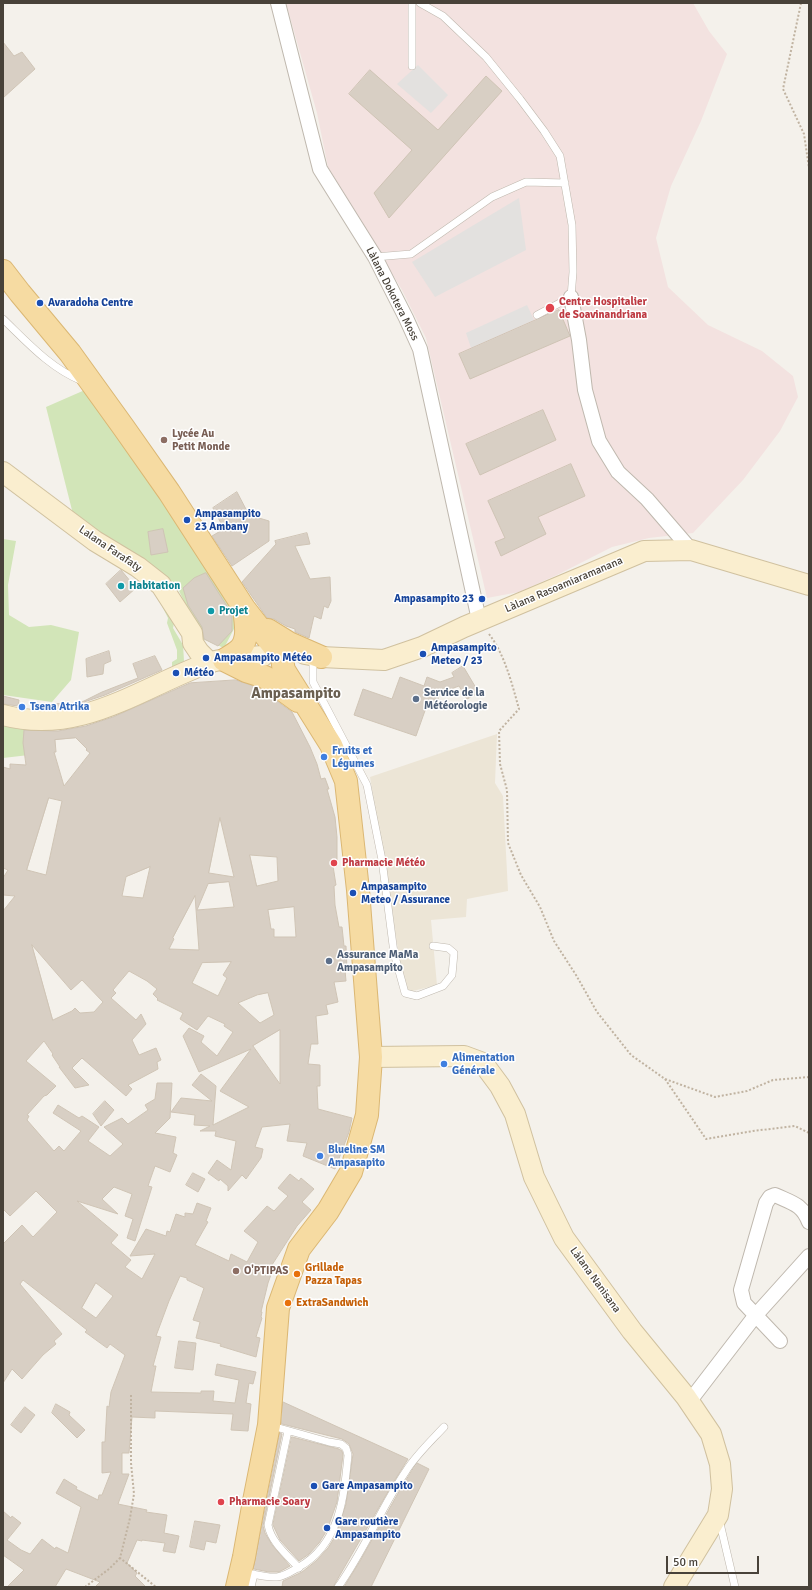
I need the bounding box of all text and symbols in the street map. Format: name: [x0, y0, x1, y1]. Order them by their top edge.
street label: Làlana Dokotera Moss: [363, 245, 421, 343]
place label: Centre Hospitalier de Soavinandriana: [559, 295, 647, 321]
place label: Avaradoha Centre: [48, 296, 133, 310]
marker: Avaradoha Centre: [35, 298, 45, 308]
marker: Centre Hospitalier de Soavinandriana: [544, 302, 556, 314]
place label: Lycée Au Petit Monde: [172, 427, 230, 453]
marker: Lycée Au Petit Monde: [159, 435, 169, 445]
place label: Ampasampito 23 Ambany: [195, 507, 261, 533]
marker: Ampasampito 23 Ambany: [182, 515, 192, 525]
street label: Lalana Farafaty: [76, 523, 144, 575]
street label: Làlana Rasoamiaramanana: [503, 554, 625, 616]
place label: Habitation: [129, 579, 180, 593]
marker: Habitation: [116, 581, 126, 591]
place label: Ampasampito 23: [394, 592, 474, 606]
marker: Ampasampito 23: [477, 594, 487, 604]
place label: Projet: [219, 604, 248, 618]
marker: Projet: [206, 606, 216, 616]
place label: Ampasampito Meteo / 23: [431, 641, 497, 667]
marker: Ampasampito Meteo / 23: [418, 649, 428, 659]
place label: Ampasampito Météo: [214, 651, 312, 665]
marker: Ampasampito Météo: [201, 653, 211, 663]
place label: Météo: [184, 666, 214, 680]
marker: Météo: [171, 668, 181, 678]
district label: Ampasampito: [251, 685, 341, 703]
place label: Service de la Météorologie: [424, 686, 488, 712]
marker: Service de la Météorologie: [411, 694, 421, 704]
place label: Tsena Atrika: [30, 700, 89, 714]
marker: Tsena Atrika: [17, 702, 27, 712]
place label: Fruits et Légumes: [332, 744, 374, 770]
marker: Fruits et Légumes: [319, 752, 329, 762]
place label: Pharmacie Météo: [342, 856, 425, 870]
marker: Pharmacie Météo: [329, 858, 339, 868]
place label: Ampasampito Meteo / Assurance: [361, 880, 450, 906]
marker: Ampasampito Meteo / Assurance: [348, 888, 358, 898]
place label: Assurance MaMa Ampasampito: [337, 948, 418, 974]
marker: Assurance MaMa Ampasampito: [324, 956, 334, 966]
place label: Alimentation Générale: [452, 1051, 515, 1077]
marker: Alimentation Générale: [439, 1059, 449, 1069]
place label: Blueline SM Ampasapito: [328, 1143, 385, 1169]
marker: Blueline SM Ampasapito: [315, 1151, 325, 1161]
street label: Làlana Nanisana: [567, 1245, 623, 1315]
place label: Grillade Pazza Tapas: [305, 1261, 362, 1287]
place label: O'PTIPAS: [244, 1264, 288, 1278]
marker: O'PTIPAS: [231, 1266, 241, 1276]
marker: Grillade Pazza Tapas: [292, 1269, 302, 1279]
place label: ExtraSandwich: [296, 1296, 369, 1310]
marker: ExtraSandwich: [283, 1298, 293, 1308]
place label: Gare Ampasampito: [322, 1479, 413, 1493]
marker: Gare Ampasampito: [309, 1481, 319, 1491]
place label: Pharmacie Soary: [229, 1495, 310, 1509]
marker: Pharmacie Soary: [216, 1497, 226, 1507]
place label: Gare routière Ampasampito: [335, 1515, 401, 1541]
marker: Gare routière Ampasampito: [322, 1523, 332, 1533]
scale bar: [668, 1548, 761, 1574]
text: 50 m: [673, 1555, 698, 1570]

